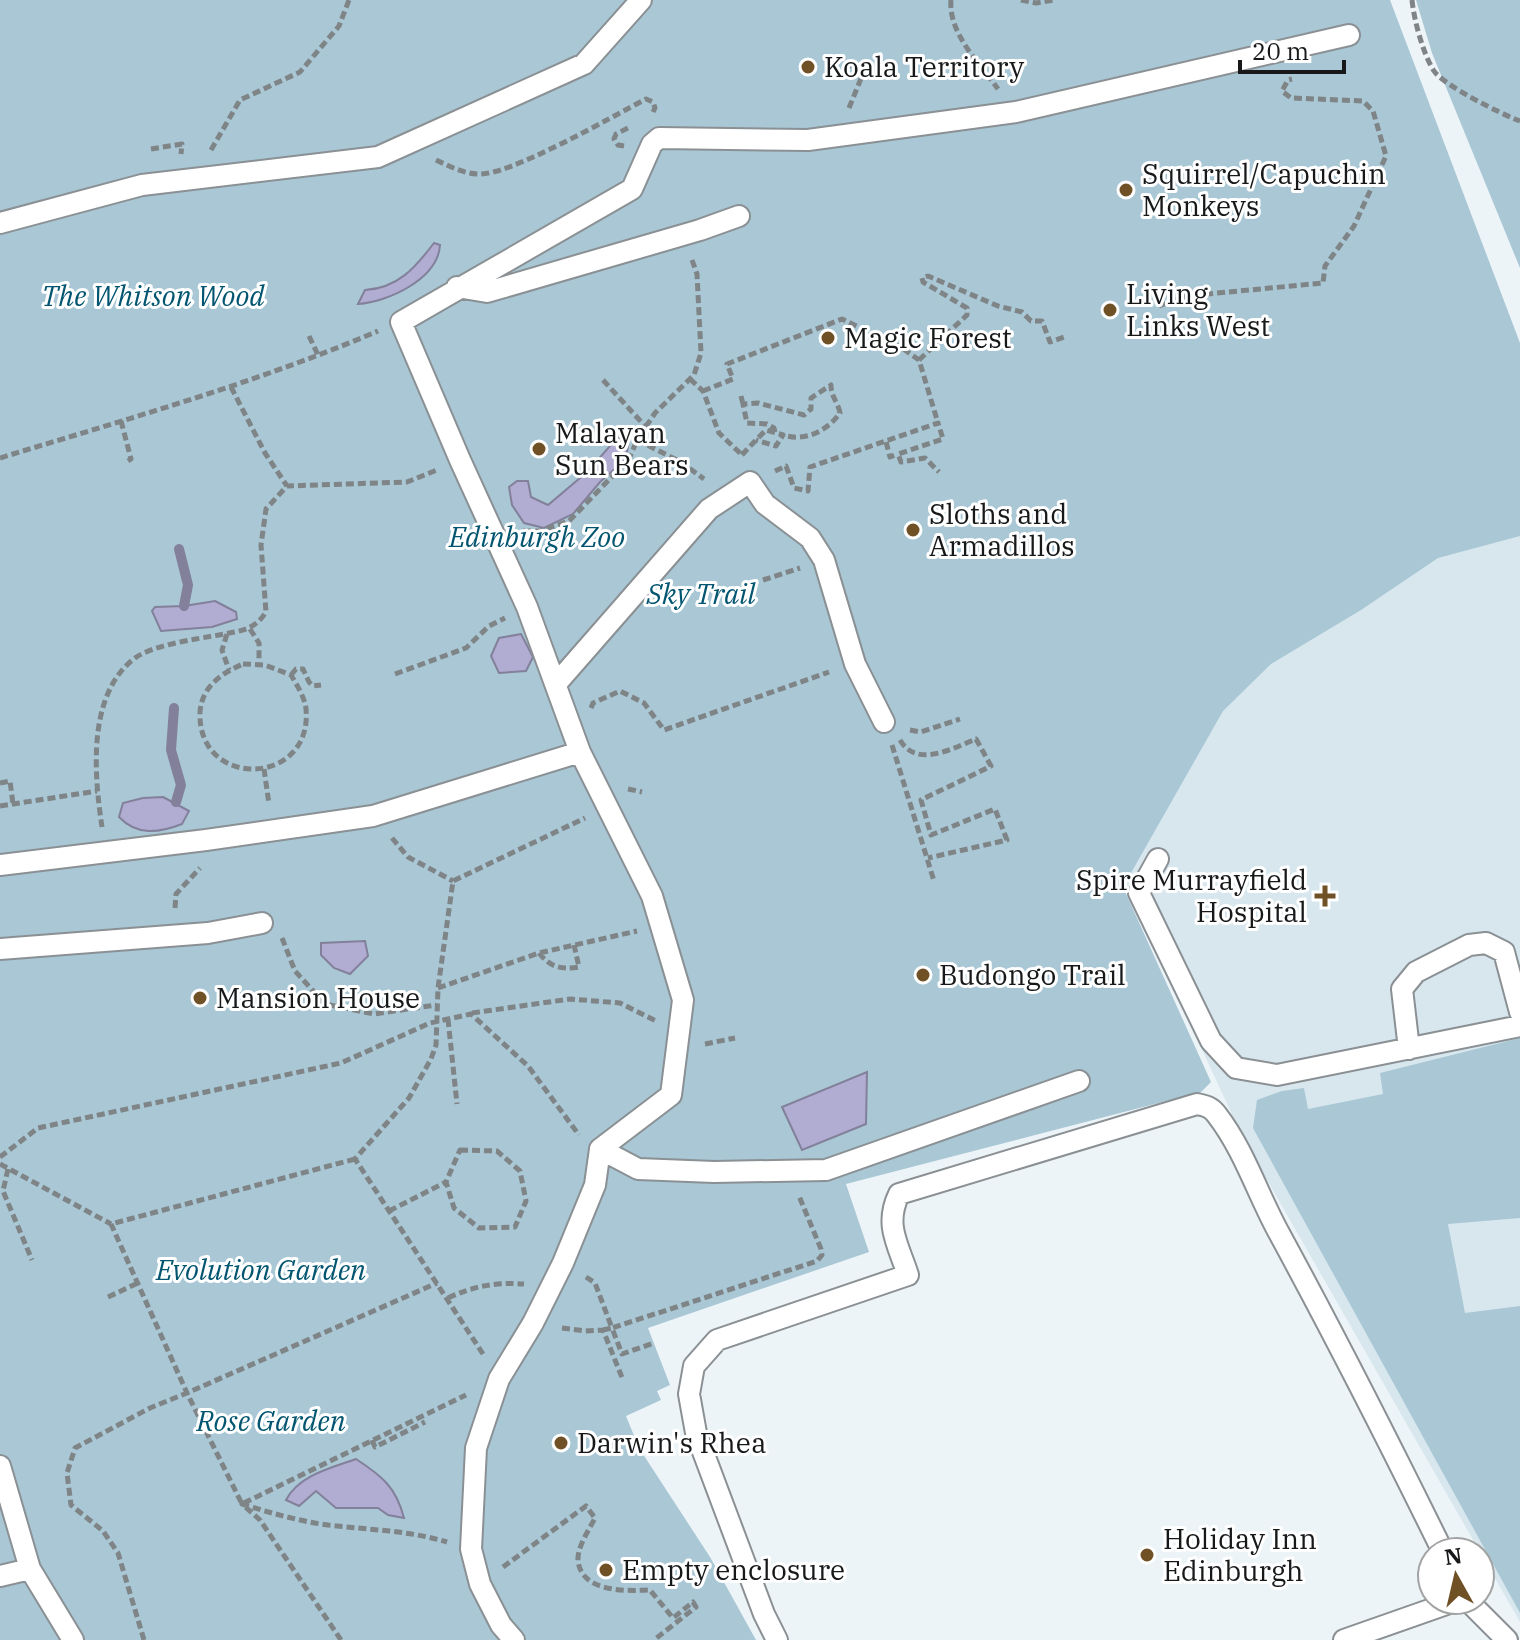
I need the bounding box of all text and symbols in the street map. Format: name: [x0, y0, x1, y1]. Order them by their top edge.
scale bar: [1240, 24, 1344, 74]
text: 20 m: [1252, 35, 1309, 67]
place label: Koala Territory: [824, 48, 1024, 85]
marker: Koala Territory: [799, 58, 817, 76]
place label: Squirrel/Capuchin Monkeys: [1142, 155, 1386, 224]
marker: Squirrel/Capuchin Monkeys: [1117, 181, 1135, 199]
place label: Living Links West: [1126, 275, 1270, 344]
park label: The Whitson Wood: [42, 277, 265, 314]
marker: Living Links West: [1101, 301, 1119, 319]
place label: Magic Forest: [844, 319, 1012, 356]
marker: Magic Forest: [819, 329, 837, 347]
place label: Malayan Sun Bears: [555, 414, 689, 483]
marker: Malayan Sun Bears: [530, 440, 548, 458]
place label: Sloths and Armadillos: [929, 495, 1075, 564]
park label: Edinburgh Zoo: [448, 518, 625, 555]
marker: Sloths and Armadillos: [904, 521, 922, 539]
park label: Sky Trail: [646, 575, 757, 612]
place label: Spire Murrayfield Hospital: [1076, 861, 1307, 930]
marker: Spire Murrayfield Hospital: [1314, 885, 1336, 907]
place label: Budongo Trail: [939, 956, 1126, 993]
marker: Budongo Trail: [914, 966, 932, 984]
place label: Mansion House: [216, 979, 420, 1016]
marker: Mansion House: [191, 989, 209, 1007]
park label: Evolution Garden: [155, 1251, 366, 1288]
park label: Rose Garden: [195, 1402, 346, 1439]
place label: Darwin's Rhea: [577, 1424, 766, 1461]
marker: Darwin's Rhea: [552, 1434, 570, 1452]
place label: Holiday Inn Edinburgh: [1163, 1520, 1317, 1589]
north arrow: [1416, 1536, 1496, 1616]
text: N: [1443, 1540, 1464, 1571]
marker: Holiday Inn Edinburgh: [1138, 1546, 1156, 1564]
place label: Empty enclosure: [622, 1551, 845, 1588]
marker: Empty enclosure: [597, 1561, 615, 1579]

